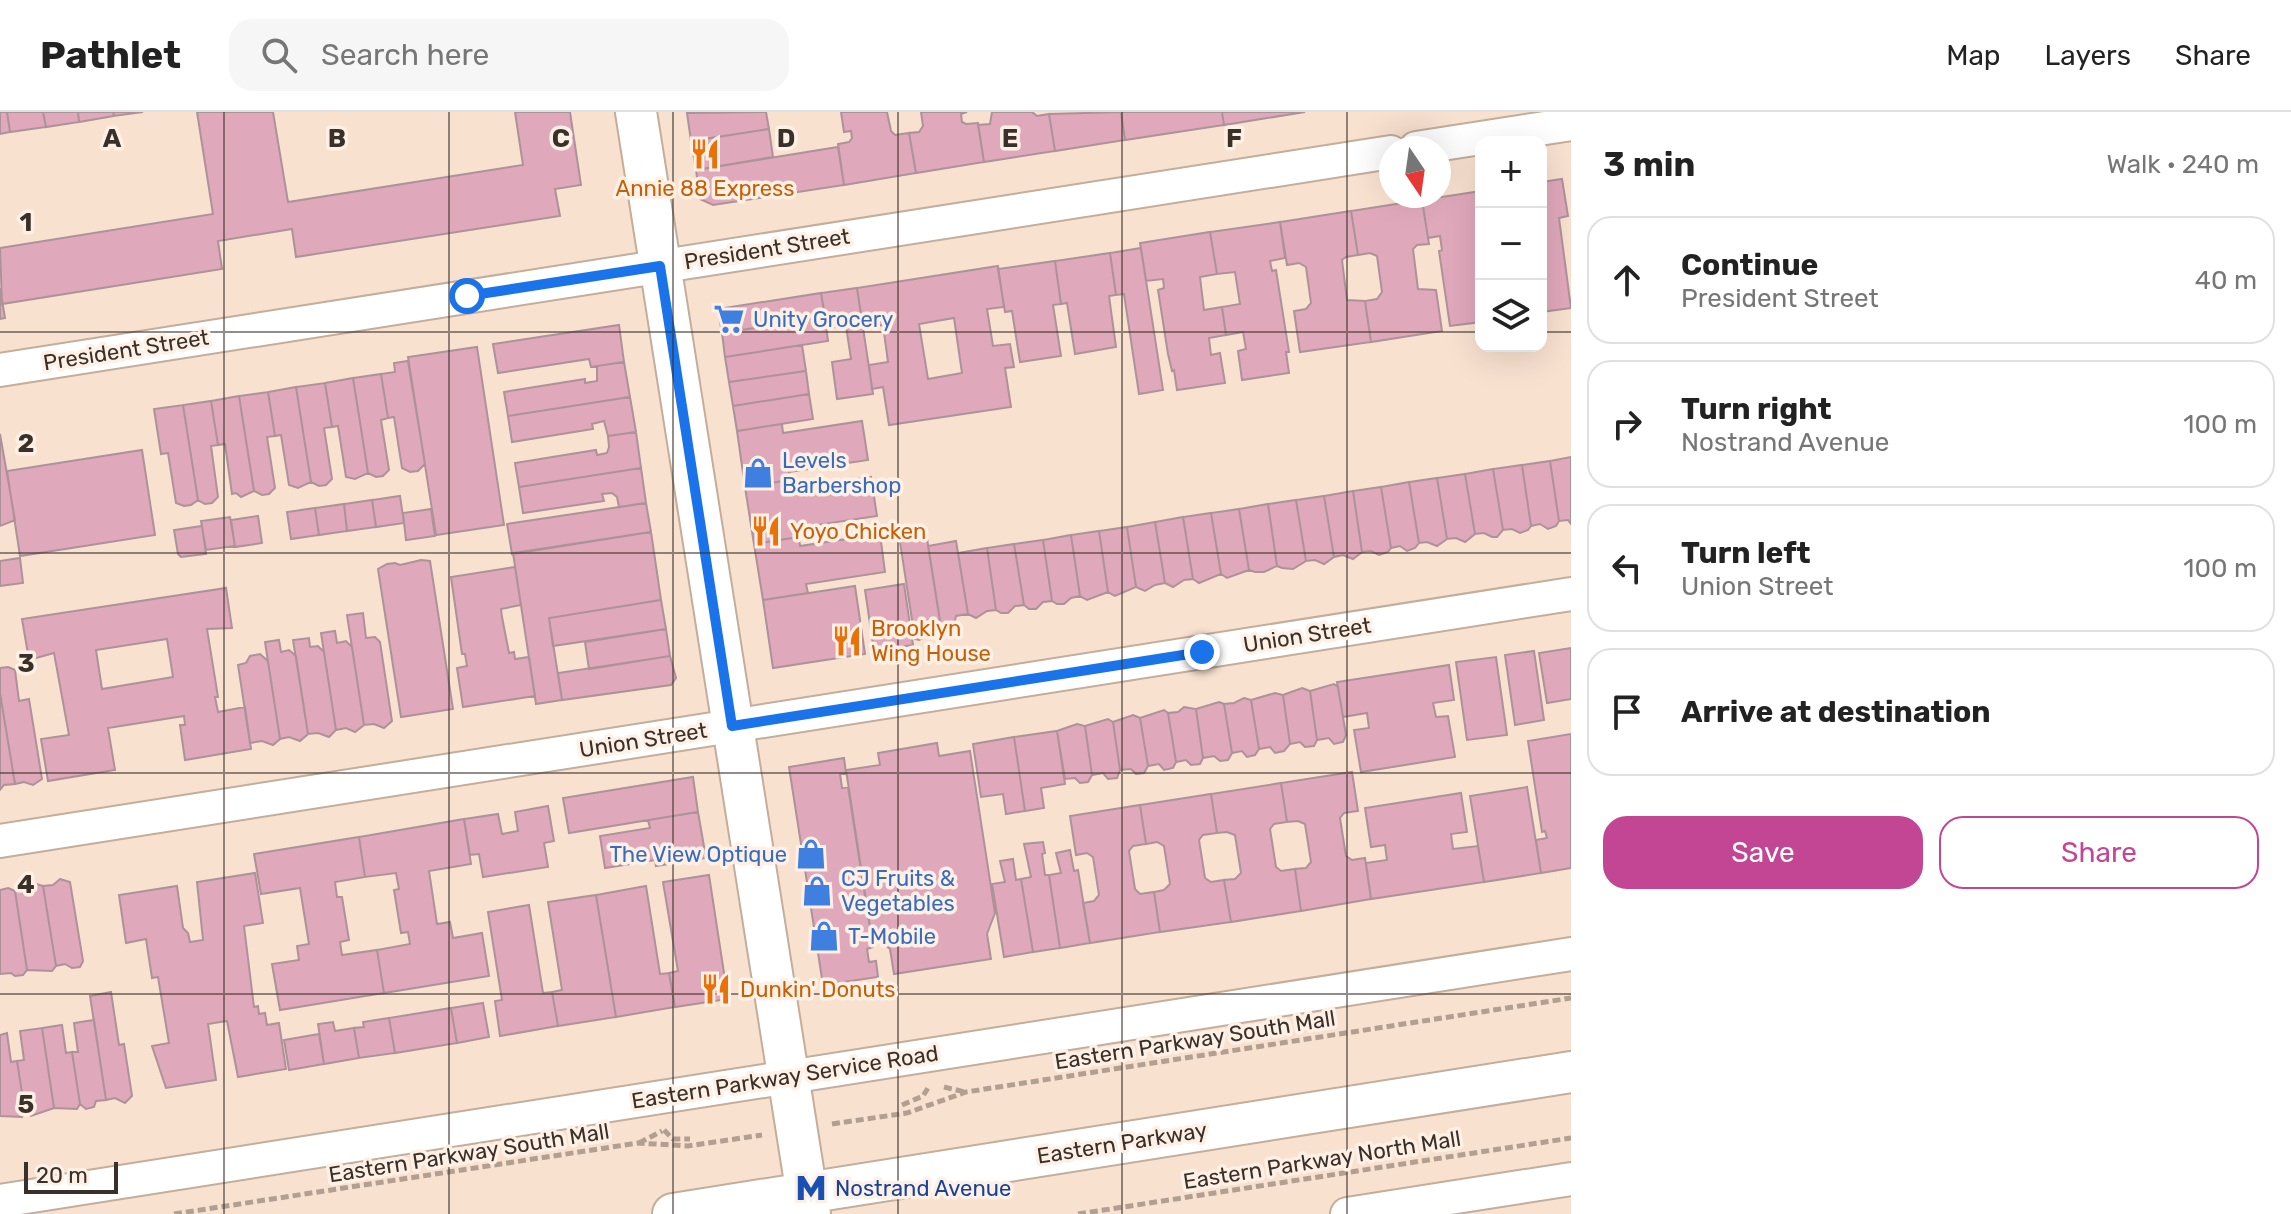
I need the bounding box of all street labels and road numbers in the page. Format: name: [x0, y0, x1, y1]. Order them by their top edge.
street label: President Street: [682, 223, 852, 275]
street label: President Street: [41, 324, 211, 376]
street label: Union Street: [1241, 612, 1373, 658]
street label: Union Street: [577, 717, 709, 763]
street label: Eastern Parkway South Mall: [1053, 1004, 1337, 1076]
street label: Eastern Parkway Service Road: [630, 1039, 940, 1115]
street label: Eastern Parkway: [1035, 1116, 1209, 1170]
street label: Eastern Parkway South Mall: [327, 1117, 611, 1189]
street label: Eastern Parkway North Mall: [1181, 1125, 1463, 1195]

